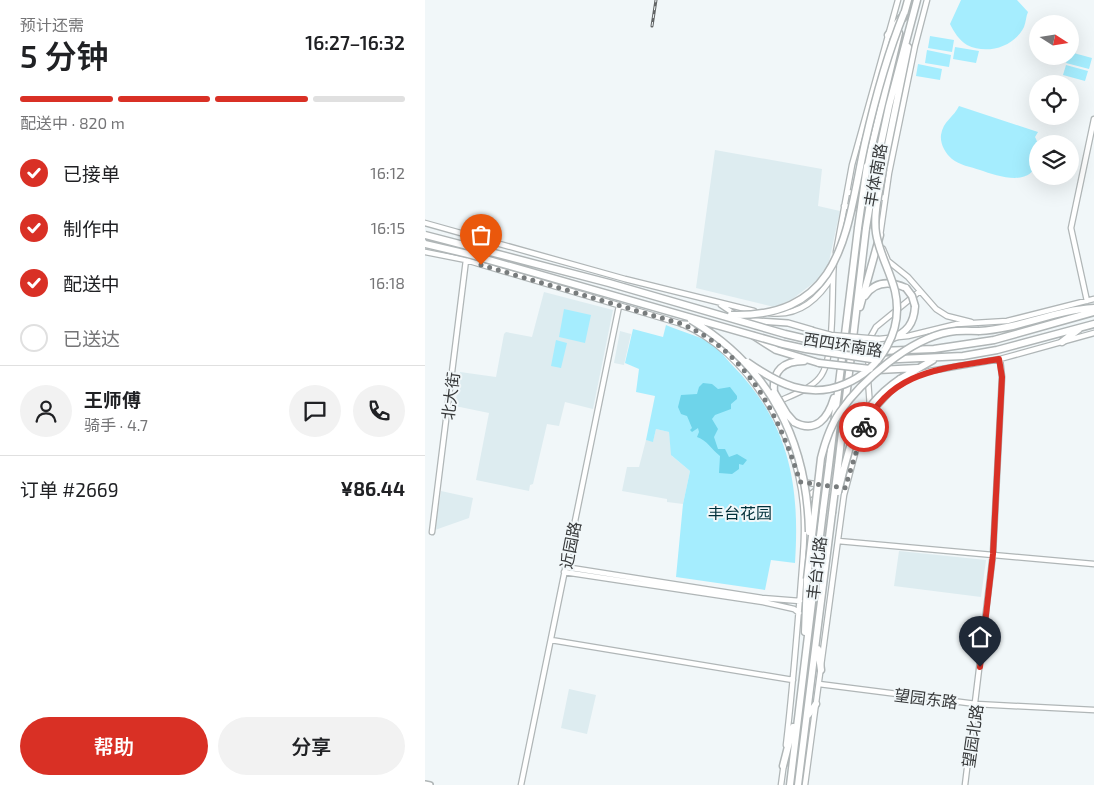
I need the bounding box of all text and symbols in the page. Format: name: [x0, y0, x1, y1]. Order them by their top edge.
text: 预计还需: [20, 15, 84, 34]
north arrow: [1029, 15, 1079, 65]
map controls: [1029, 15, 1079, 185]
text: 16:27–16:32: [305, 31, 405, 54]
text: 5 分钟: [20, 36, 108, 74]
button: locate: [1029, 75, 1079, 125]
text: 配送中 · 820 m: [20, 113, 125, 132]
button: layers: [1029, 135, 1079, 185]
street label: 丰体南路: [860, 142, 890, 208]
icon: check: [20, 159, 48, 187]
text: 已接单: [63, 162, 120, 185]
text: 16:12: [370, 163, 405, 182]
icon: check: [20, 214, 48, 242]
pin: [460, 214, 502, 265]
text: 制作中: [63, 217, 120, 240]
text: 16:15: [371, 218, 405, 237]
icon: bag: [467, 221, 495, 249]
icon: check: [20, 269, 48, 297]
text: 配送中: [63, 272, 120, 295]
text: 16:18: [370, 273, 405, 292]
text: 已送达: [63, 327, 120, 350]
street label: 西四环南路: [802, 328, 884, 360]
street label: 北大街: [438, 371, 462, 421]
button: person: [20, 385, 72, 437]
button: chat: [289, 385, 341, 437]
button: phone: [353, 385, 405, 437]
text: 王师傅: [84, 388, 141, 411]
courier: [839, 402, 889, 452]
icon: bike: [850, 413, 878, 441]
text: 骑手 · 4.7: [84, 415, 148, 434]
text: ¥86.44: [341, 477, 405, 500]
text: 订单 #2669: [20, 478, 119, 501]
park label: 丰台花园: [708, 503, 772, 522]
street label: 近园路: [556, 520, 584, 570]
street label: 丰台北路: [803, 535, 829, 601]
pin: [959, 616, 1001, 667]
icon: home: [966, 623, 994, 651]
street label: 望园东路: [893, 685, 959, 711]
street label: 望园北路: [958, 703, 986, 769]
button: 帮助: [20, 717, 208, 775]
button: 分享: [218, 717, 405, 775]

